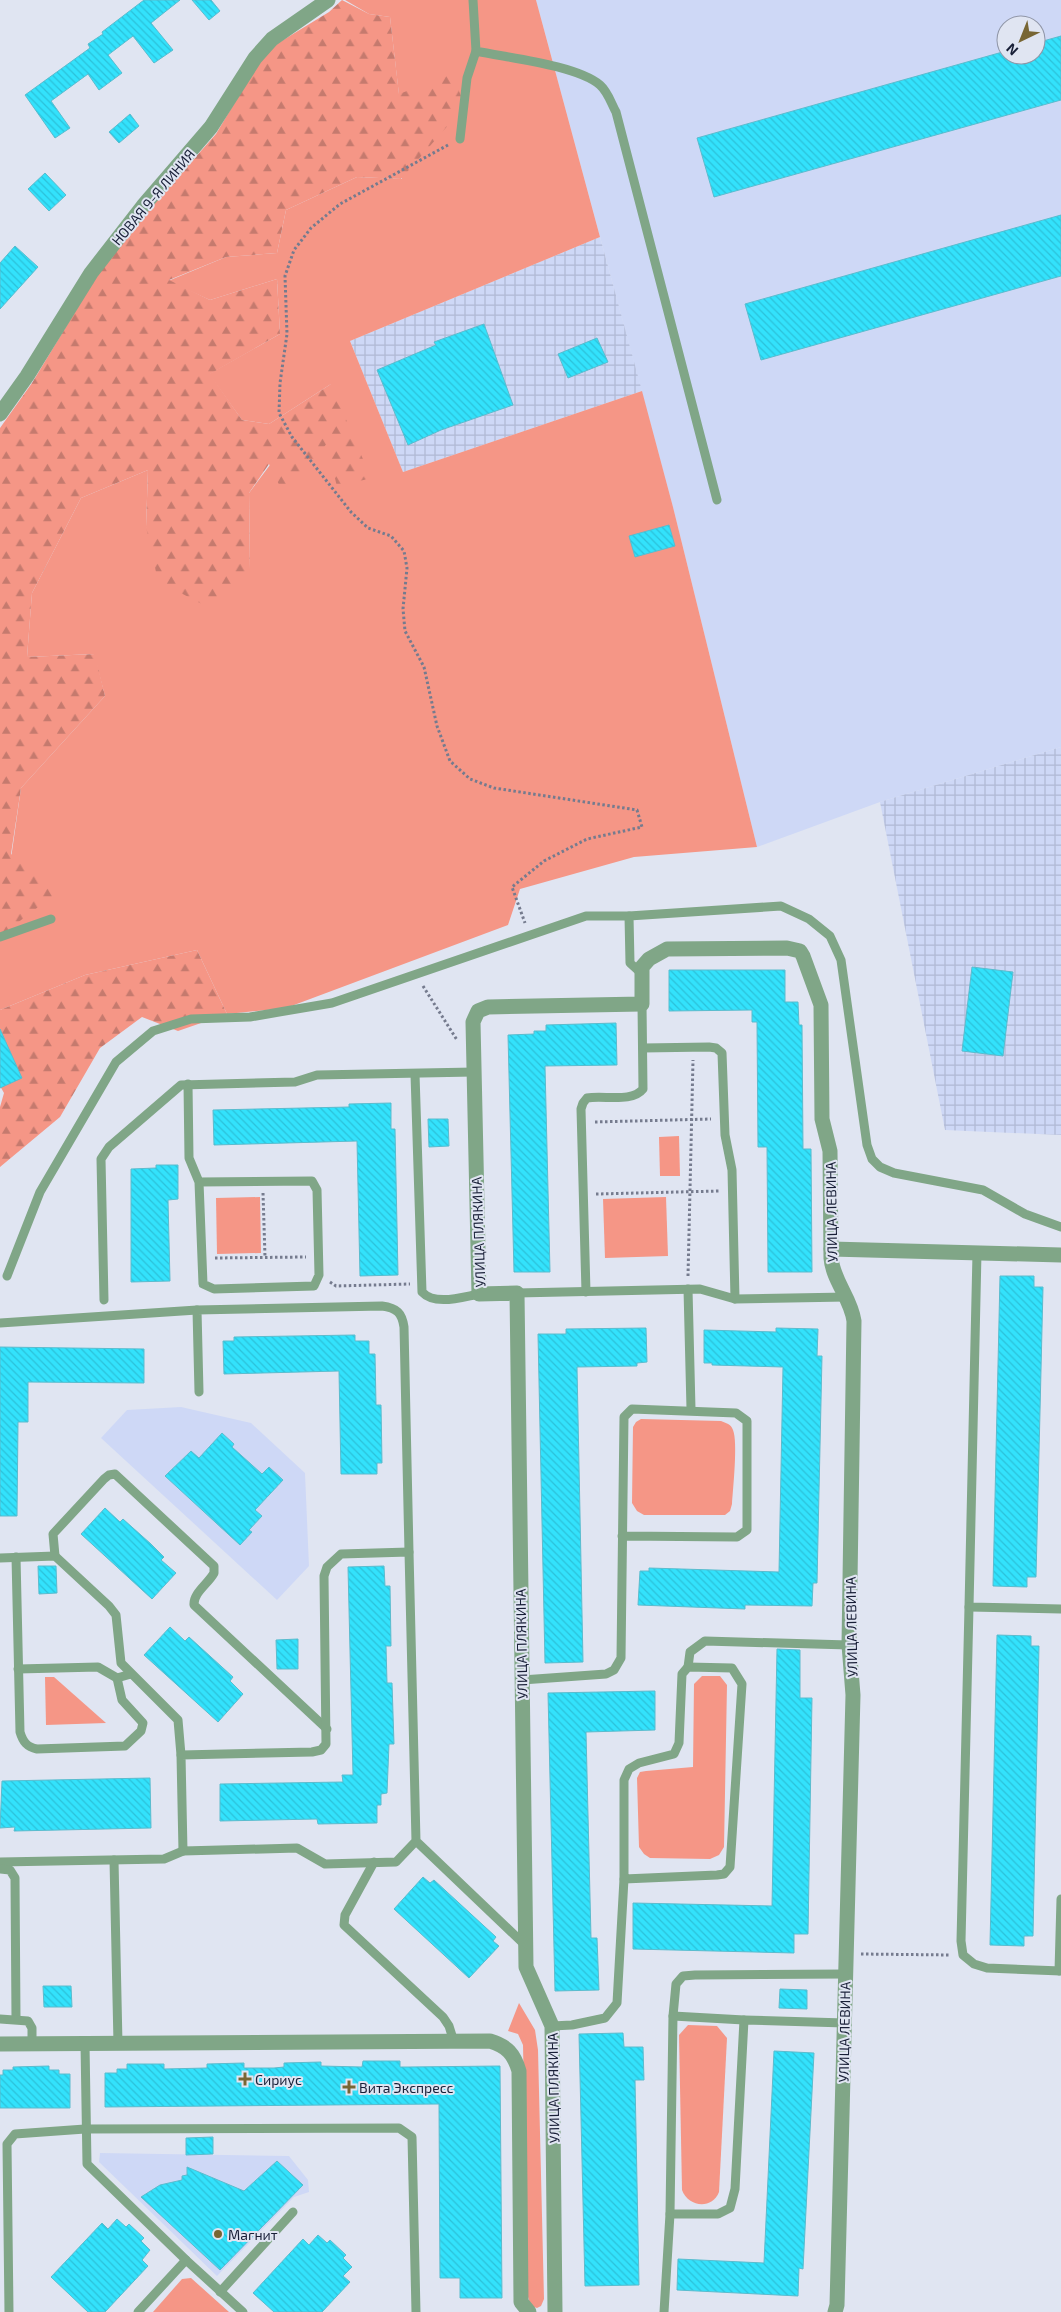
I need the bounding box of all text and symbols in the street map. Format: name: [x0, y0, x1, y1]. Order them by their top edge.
north arrow: [996, 15, 1046, 65]
text: N: [1002, 40, 1021, 60]
street label: НОВАЯ 9-Я ЛИНИЯ: [108, 145, 198, 249]
street label: УЛИЦА ЛЕВИНА: [822, 1161, 840, 1263]
street label: УЛИЦА ПЛЯКИНА: [468, 1176, 488, 1288]
street label: УЛИЦА ЛЕВИНА: [842, 1576, 860, 1678]
street label: УЛИЦА ПЛЯКИНА: [512, 1588, 530, 1700]
street label: УЛИЦА ЛЕВИНА: [835, 1981, 853, 2083]
street label: УЛИЦА ПЛЯКИНА: [544, 2032, 562, 2144]
place label: Сириус: [255, 2071, 302, 2088]
marker: Сириус: [239, 2073, 251, 2085]
place label: Вита Экспресс: [359, 2079, 454, 2096]
marker: Вита Экспресс: [343, 2081, 355, 2093]
place label: Магнит: [228, 2226, 278, 2243]
marker: Магнит: [212, 2228, 224, 2240]

